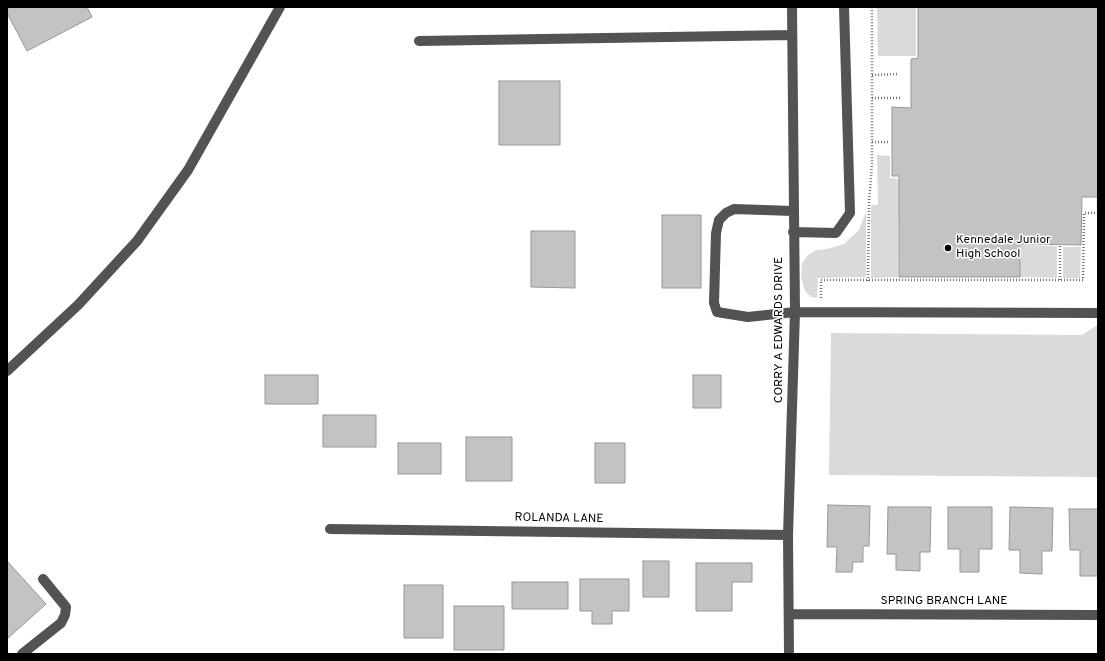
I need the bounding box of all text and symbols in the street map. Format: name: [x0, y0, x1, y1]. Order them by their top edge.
place label: Kennedale Junior High School: [956, 234, 1051, 262]
marker: Kennedale Junior High School: [943, 243, 953, 253]
street label: CORRY A EDWARDS DRIVE: [773, 257, 787, 403]
street label: ROLANDA LANE: [514, 511, 604, 527]
street label: SPRING BRANCH LANE: [881, 595, 1007, 609]

